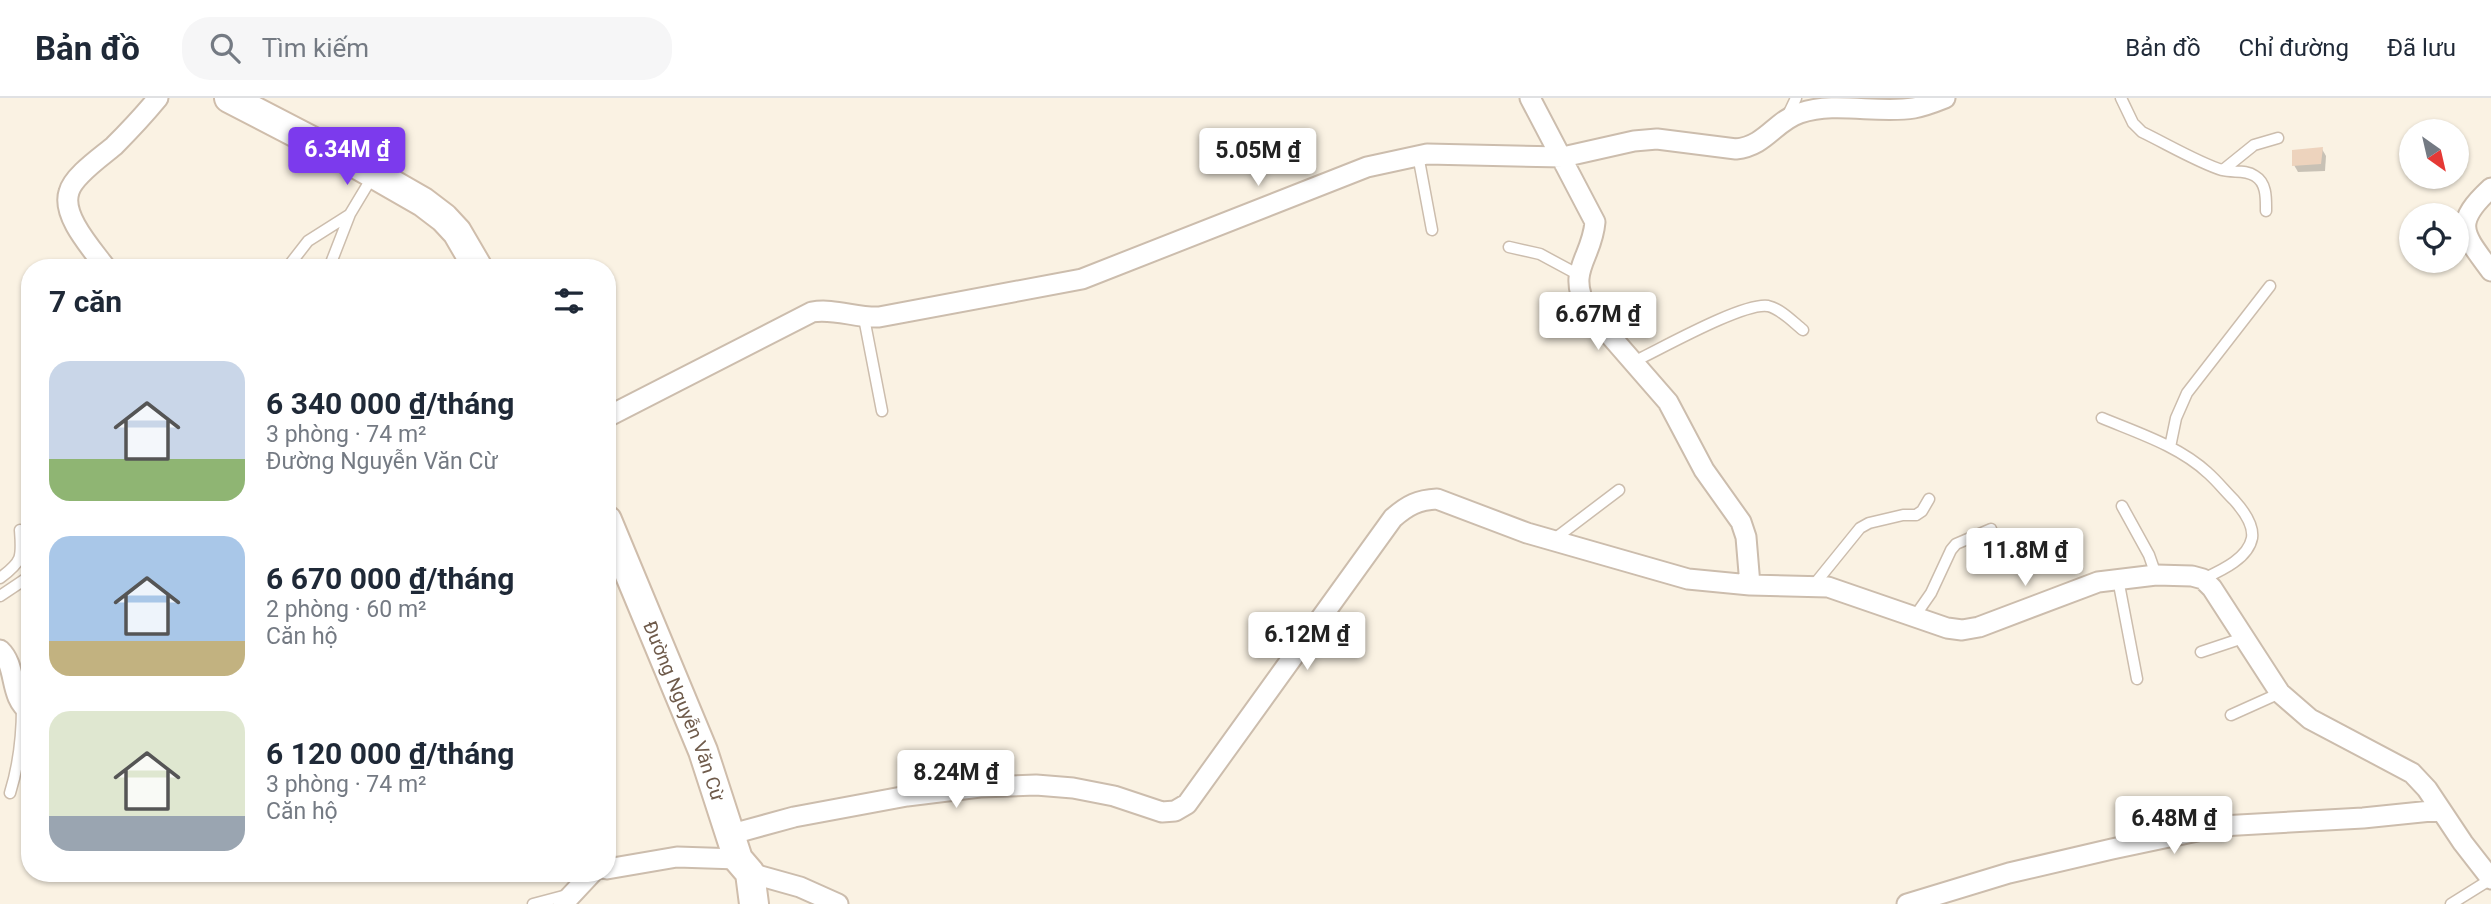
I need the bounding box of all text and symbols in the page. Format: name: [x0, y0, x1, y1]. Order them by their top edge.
search box: [182, 17, 672, 80]
text: Bản đồ: [35, 29, 140, 68]
icon: search: [206, 29, 244, 67]
text: Tìm kiếm: [262, 33, 369, 63]
text: Bản đồ: [2125, 34, 2201, 62]
text: Chỉ đường: [2239, 34, 2349, 62]
text: Đã lưu: [2387, 34, 2456, 62]
north arrow: [2399, 119, 2469, 189]
map controls: [2399, 119, 2469, 273]
pin: 6.34M ₫: [282, 127, 412, 187]
pin: 5.05M ₫: [1193, 129, 1323, 188]
text: 6.34M ₫: [304, 136, 390, 163]
text: 5.05M ₫: [1215, 137, 1301, 164]
button: locate: [2399, 203, 2469, 273]
icon: filters: [550, 282, 588, 320]
text: 7 căn: [49, 284, 122, 319]
pin: 6.67M ₫: [1533, 292, 1663, 352]
text: 6.67M ₫: [1555, 301, 1641, 328]
text: 6 340 000 ₫/tháng: [266, 386, 514, 421]
icon: home: [105, 389, 189, 473]
text: 3 phòng · 74 m²: [266, 421, 427, 448]
text: Đường Nguyễn Văn Cừ: [266, 448, 498, 475]
pin: 11.8M ₫: [1960, 528, 2090, 588]
text: 11.8M ₫: [1982, 537, 2068, 564]
text: 6 670 000 ₫/tháng: [266, 561, 514, 596]
icon: home: [105, 564, 189, 648]
text: 2 phòng · 60 m²: [266, 596, 427, 623]
pin: 6.12M ₫: [1242, 612, 1372, 672]
street label: Đường Nguyễn Văn Cừ: [638, 618, 730, 805]
text: 6.12M ₫: [1264, 621, 1350, 648]
text: Căn hộ: [266, 623, 338, 650]
text: 6 120 000 ₫/tháng: [266, 736, 514, 771]
icon: home: [105, 739, 189, 823]
pin: 8.24M ₫: [891, 750, 1021, 810]
text: 8.24M ₫: [913, 759, 999, 786]
text: 3 phòng · 74 m²: [266, 771, 427, 798]
pin: 6.48M ₫: [2109, 796, 2239, 856]
text: Căn hộ: [266, 798, 338, 825]
text: 6.48M ₫: [2131, 805, 2217, 832]

